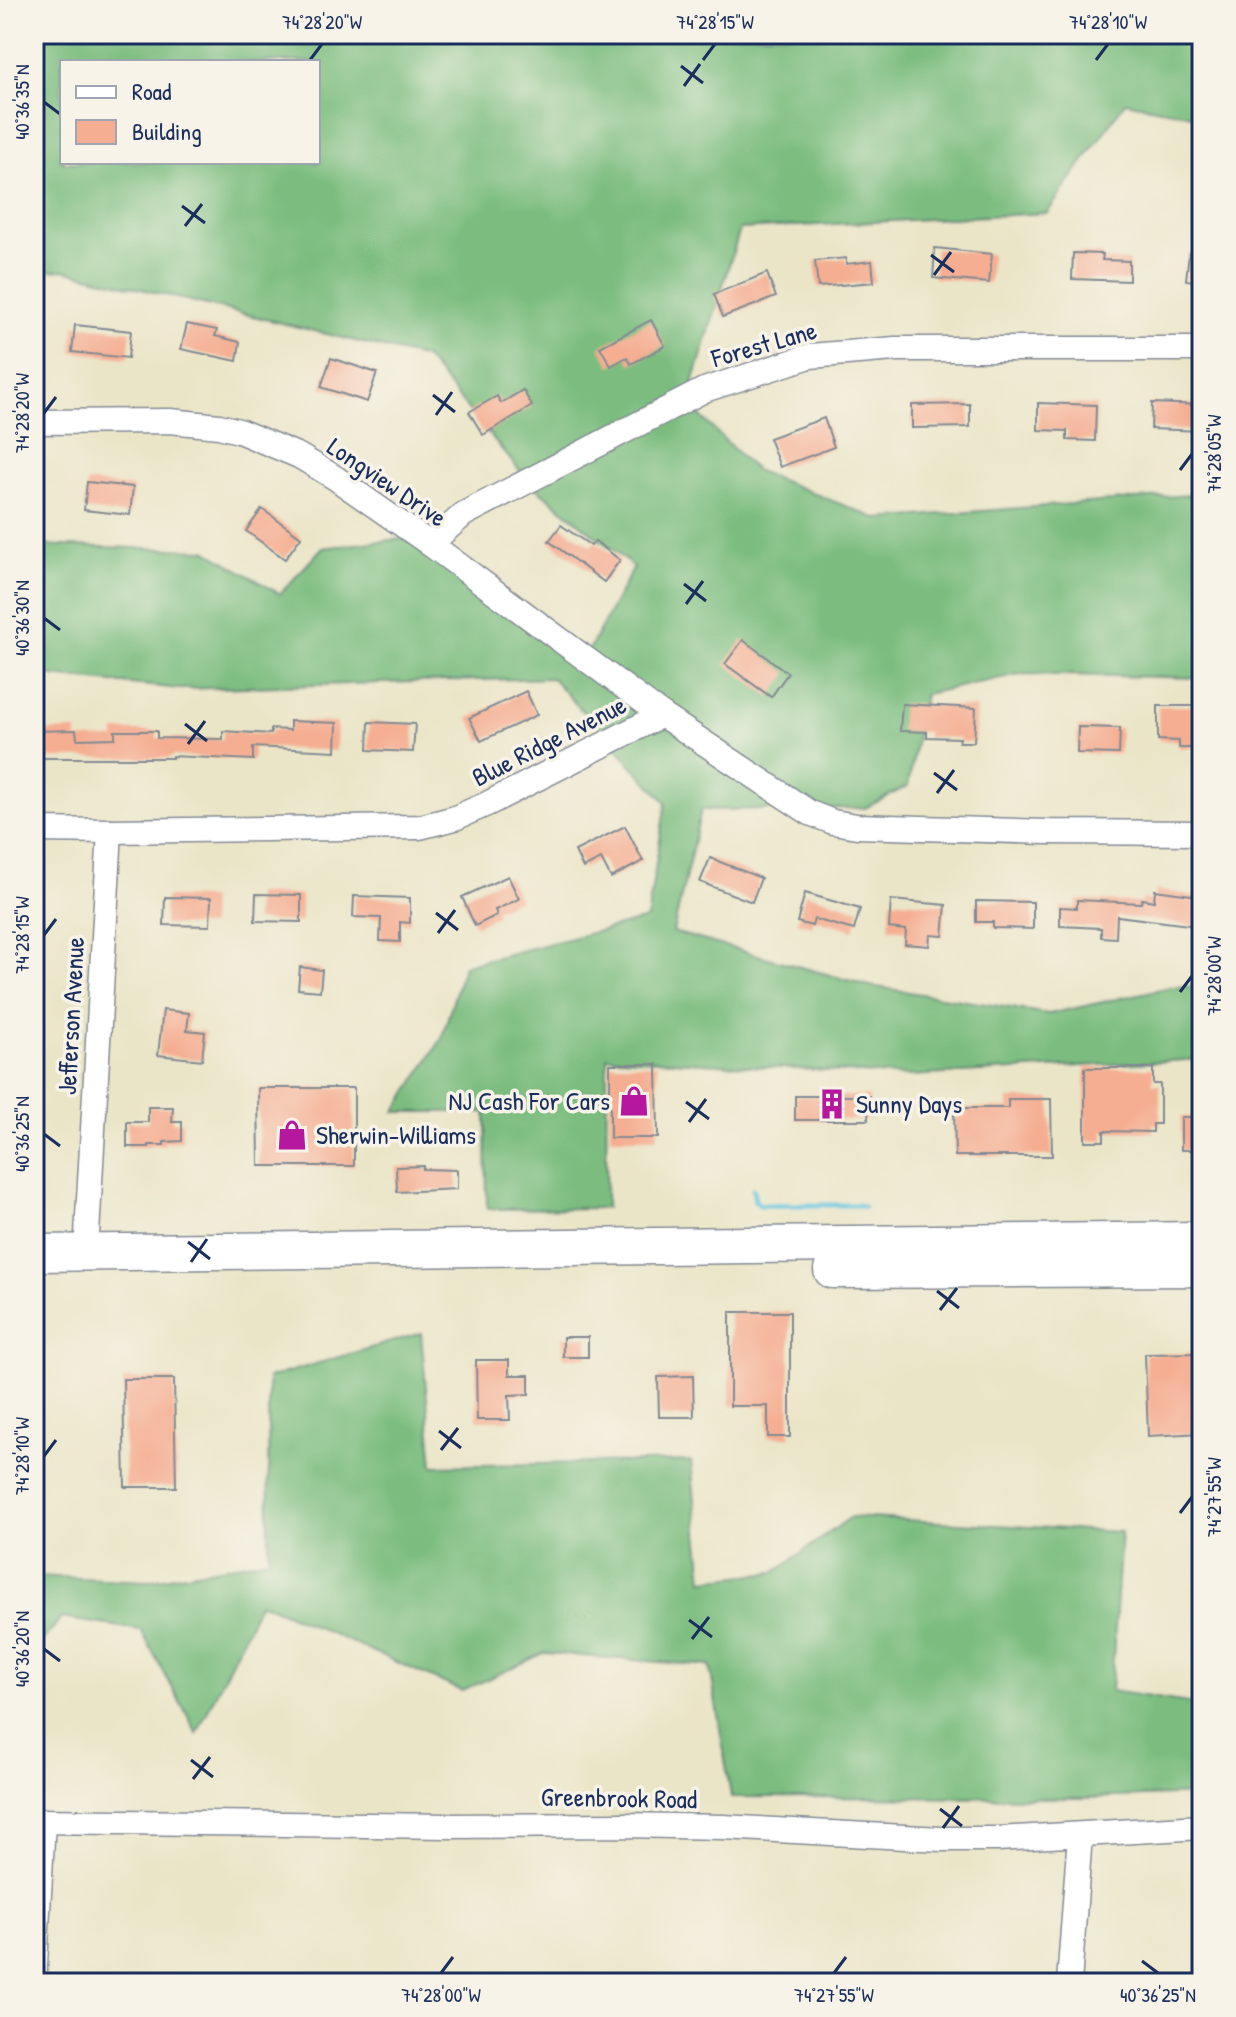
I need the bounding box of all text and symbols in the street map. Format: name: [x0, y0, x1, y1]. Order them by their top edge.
text: 74°28'20"W: [282, 8, 363, 35]
text: 74°28'15"W: [676, 8, 754, 35]
text: 74°28'10"W: [1069, 8, 1148, 35]
legend: [60, 60, 320, 164]
text: 40°36'35"N: [8, 64, 35, 140]
text: Road: [132, 75, 171, 107]
text: Building: [132, 115, 202, 147]
street label: Forest Lane: [706, 312, 820, 375]
text: 74°28'20"W: [8, 372, 35, 453]
text: 74°28'05"W: [1200, 414, 1227, 494]
street label: Longview Drive: [321, 429, 454, 534]
text: 40°36'30"N: [8, 580, 35, 656]
street label: Blue Ridge Avenue: [466, 687, 632, 794]
text: 74°28'15"W: [8, 896, 35, 974]
street label: Jefferson Avenue: [49, 936, 92, 1096]
text: 74°28'00"W: [1200, 936, 1227, 1016]
place label: NJ Cash For Cars: [449, 1083, 610, 1118]
shop icon: NJ Cash For Cars: [617, 1084, 651, 1118]
place label: Sunny Days: [856, 1086, 962, 1121]
building icon: Sunny Days: [815, 1087, 849, 1121]
text: 40°36'25"N: [8, 1096, 35, 1172]
place label: Sherwin-Williams: [316, 1117, 476, 1152]
shop icon: Sherwin-Williams: [275, 1118, 309, 1152]
text: 74°28'10"W: [8, 1416, 35, 1495]
text: 74°27'55"W: [1200, 1456, 1227, 1537]
text: 40°36'20"N: [8, 1611, 35, 1687]
street label: Greenbrook Road: [541, 1779, 697, 1816]
text: 74°28'00"W: [401, 1981, 481, 2008]
text: 74°27'55"W: [794, 1981, 875, 2008]
text: 40°36'25"N: [1120, 1981, 1196, 2008]

